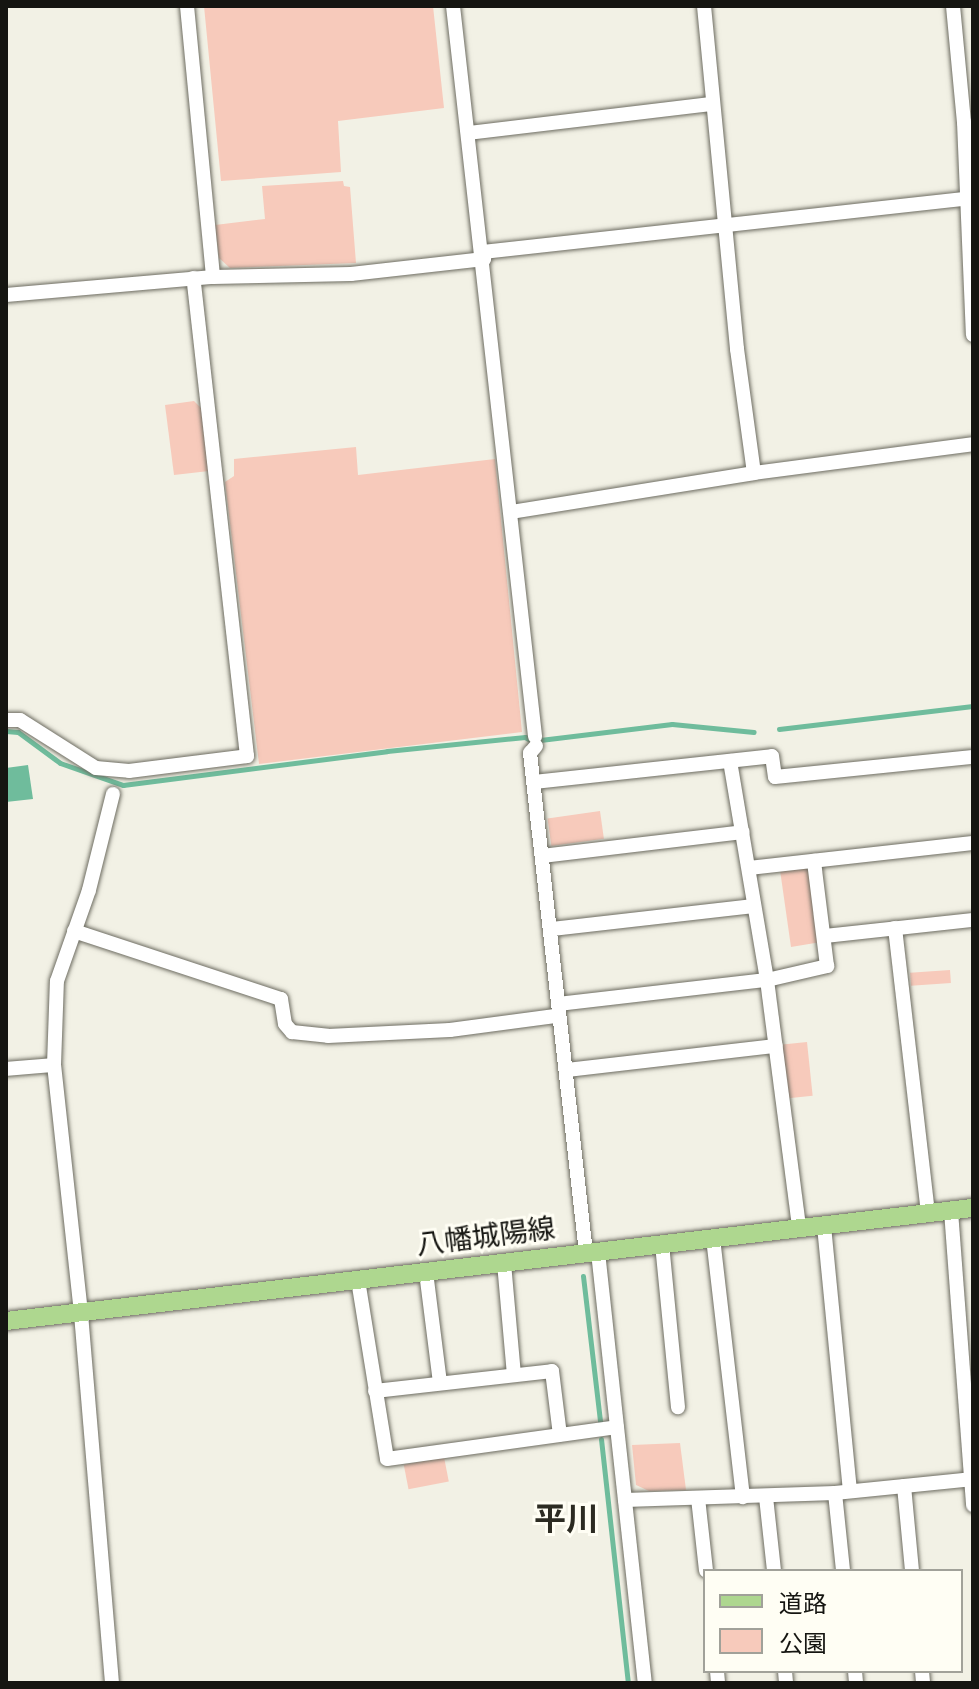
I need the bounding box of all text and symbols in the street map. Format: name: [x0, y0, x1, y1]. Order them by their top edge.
street label: 八幡城陽線: [414, 1212, 558, 1262]
district label: 平川: [534, 1501, 598, 1539]
legend: [703, 1569, 963, 1673]
text: 道路: [779, 1590, 827, 1619]
text: 公園: [779, 1630, 827, 1659]

